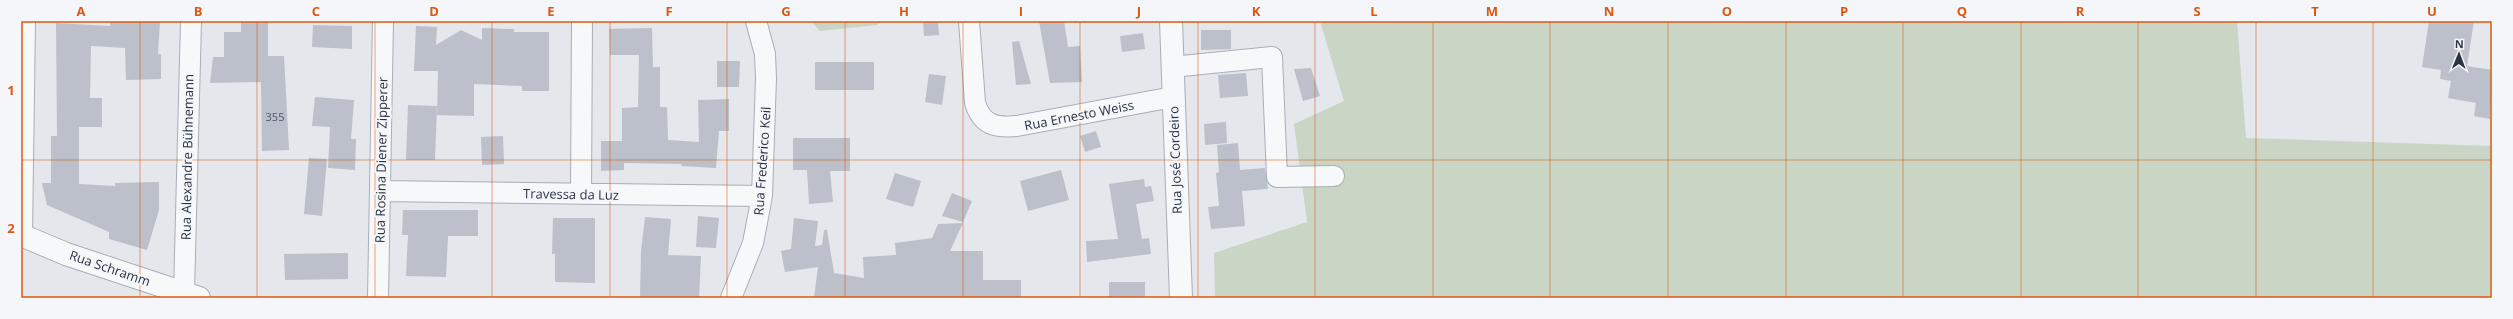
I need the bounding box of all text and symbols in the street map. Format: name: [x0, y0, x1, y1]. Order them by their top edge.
text: A: [77, 2, 86, 20]
text: B: [194, 2, 203, 20]
text: C: [312, 2, 320, 20]
text: D: [429, 2, 439, 20]
text: E: [547, 2, 555, 20]
text: F: [665, 2, 673, 20]
text: G: [781, 2, 791, 20]
text: H: [899, 2, 909, 20]
text: I: [1019, 2, 1023, 20]
text: J: [1136, 2, 1141, 20]
text: K: [1252, 2, 1261, 20]
text: L: [1370, 2, 1378, 20]
text: M: [1486, 2, 1498, 20]
text: N: [1604, 2, 1614, 20]
text: O: [1722, 2, 1732, 20]
text: P: [1840, 2, 1848, 20]
text: Q: [1957, 2, 1967, 20]
text: R: [2076, 2, 2085, 20]
text: S: [2193, 2, 2201, 20]
text: T: [2311, 2, 2319, 20]
text: U: [2427, 2, 2437, 20]
north arrow: [2439, 34, 2479, 74]
text: N: [2455, 36, 2464, 51]
street label: Rua Alexandre Bühnemann: [177, 74, 197, 240]
street label: Rua Rosina Diener Zipperer: [371, 76, 391, 243]
text: 1: [7, 81, 15, 99]
street label: Rua Ernesto Weiss: [1023, 96, 1135, 134]
street label: Rua Frederico Keil: [749, 106, 775, 216]
street label: Rua José Cordeiro: [1164, 106, 1186, 214]
house number: 355: [266, 109, 284, 124]
street label: Travessa da Luz: [523, 184, 619, 204]
text: 2: [7, 219, 15, 237]
street label: Rua Schramm: [67, 246, 153, 290]

